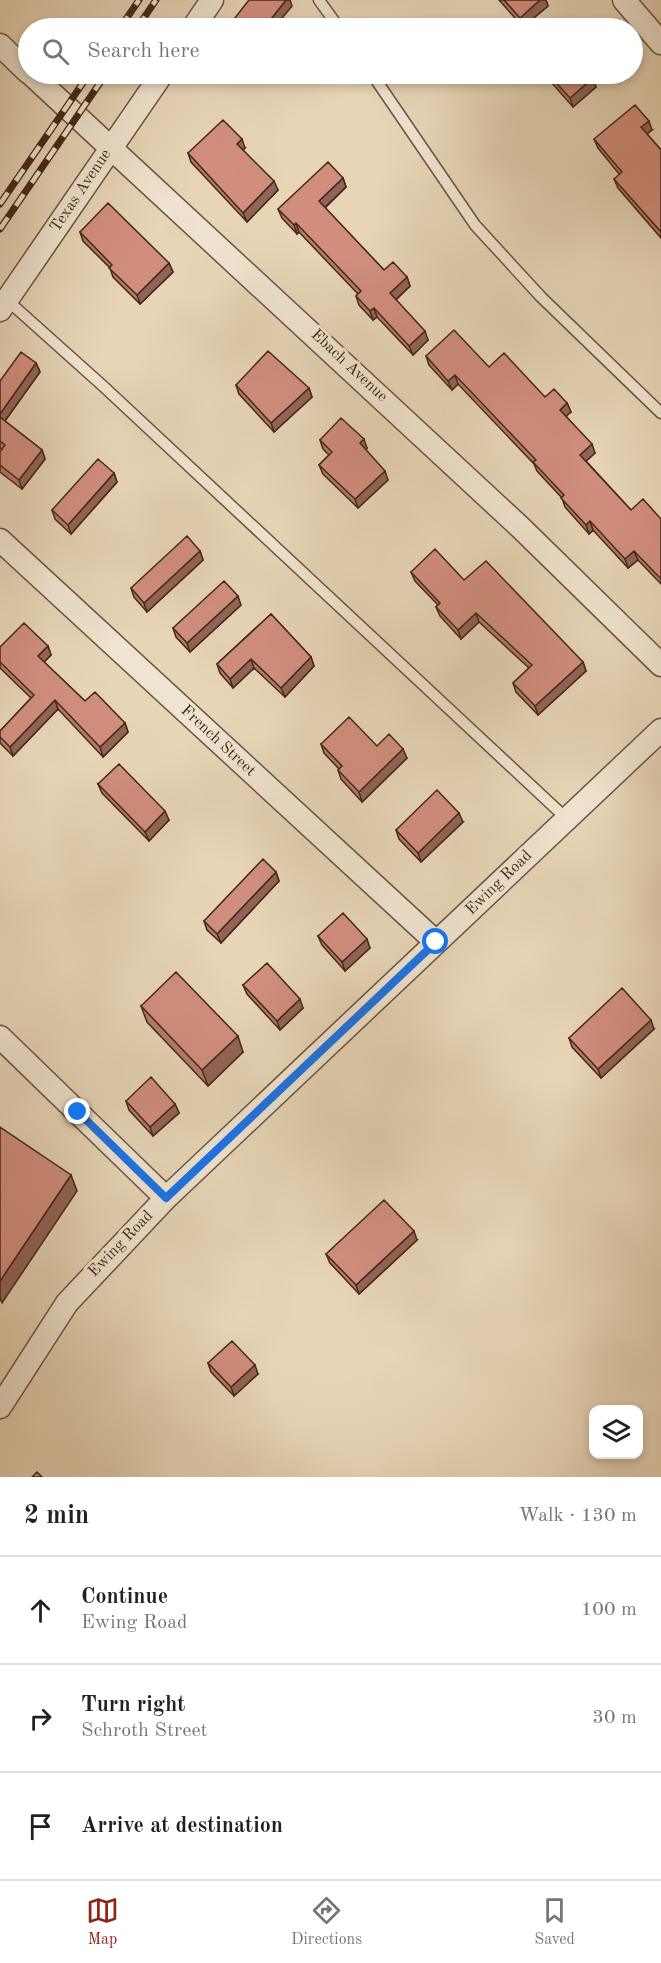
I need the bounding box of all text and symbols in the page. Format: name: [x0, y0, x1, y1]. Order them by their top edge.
search box: [18, 18, 643, 84]
icon: search: [39, 35, 72, 68]
text: Search here: [87, 40, 200, 62]
street label: Texas Avenue: [47, 147, 115, 235]
street label: Ebach Avenue: [308, 327, 390, 405]
street label: French Street: [177, 702, 259, 780]
street label: Ewing Road: [463, 848, 535, 918]
route start: [422, 928, 448, 954]
route end: [64, 1098, 90, 1124]
street label: Ewing Road: [86, 1208, 156, 1280]
map controls: [589, 1405, 643, 1459]
button: layers: [589, 1405, 643, 1459]
text: 2 min: [24, 1503, 89, 1529]
text: Walk · 130 m: [518, 1506, 637, 1526]
text: Continue: [81, 1586, 168, 1608]
icon: ahead: [24, 1594, 57, 1627]
text: 100 m: [581, 1600, 637, 1620]
text: Ewing Road: [81, 1613, 187, 1633]
text: Turn right: [81, 1694, 185, 1716]
icon: right: [24, 1702, 57, 1735]
text: 30 m: [592, 1708, 637, 1728]
text: Schroth Street: [81, 1721, 208, 1741]
icon: arrive: [24, 1810, 57, 1843]
text: Arrive at destination: [81, 1815, 283, 1837]
tab: Map: [86, 1894, 119, 1950]
tab: Directions: [291, 1894, 362, 1950]
tab: Saved: [534, 1894, 575, 1950]

